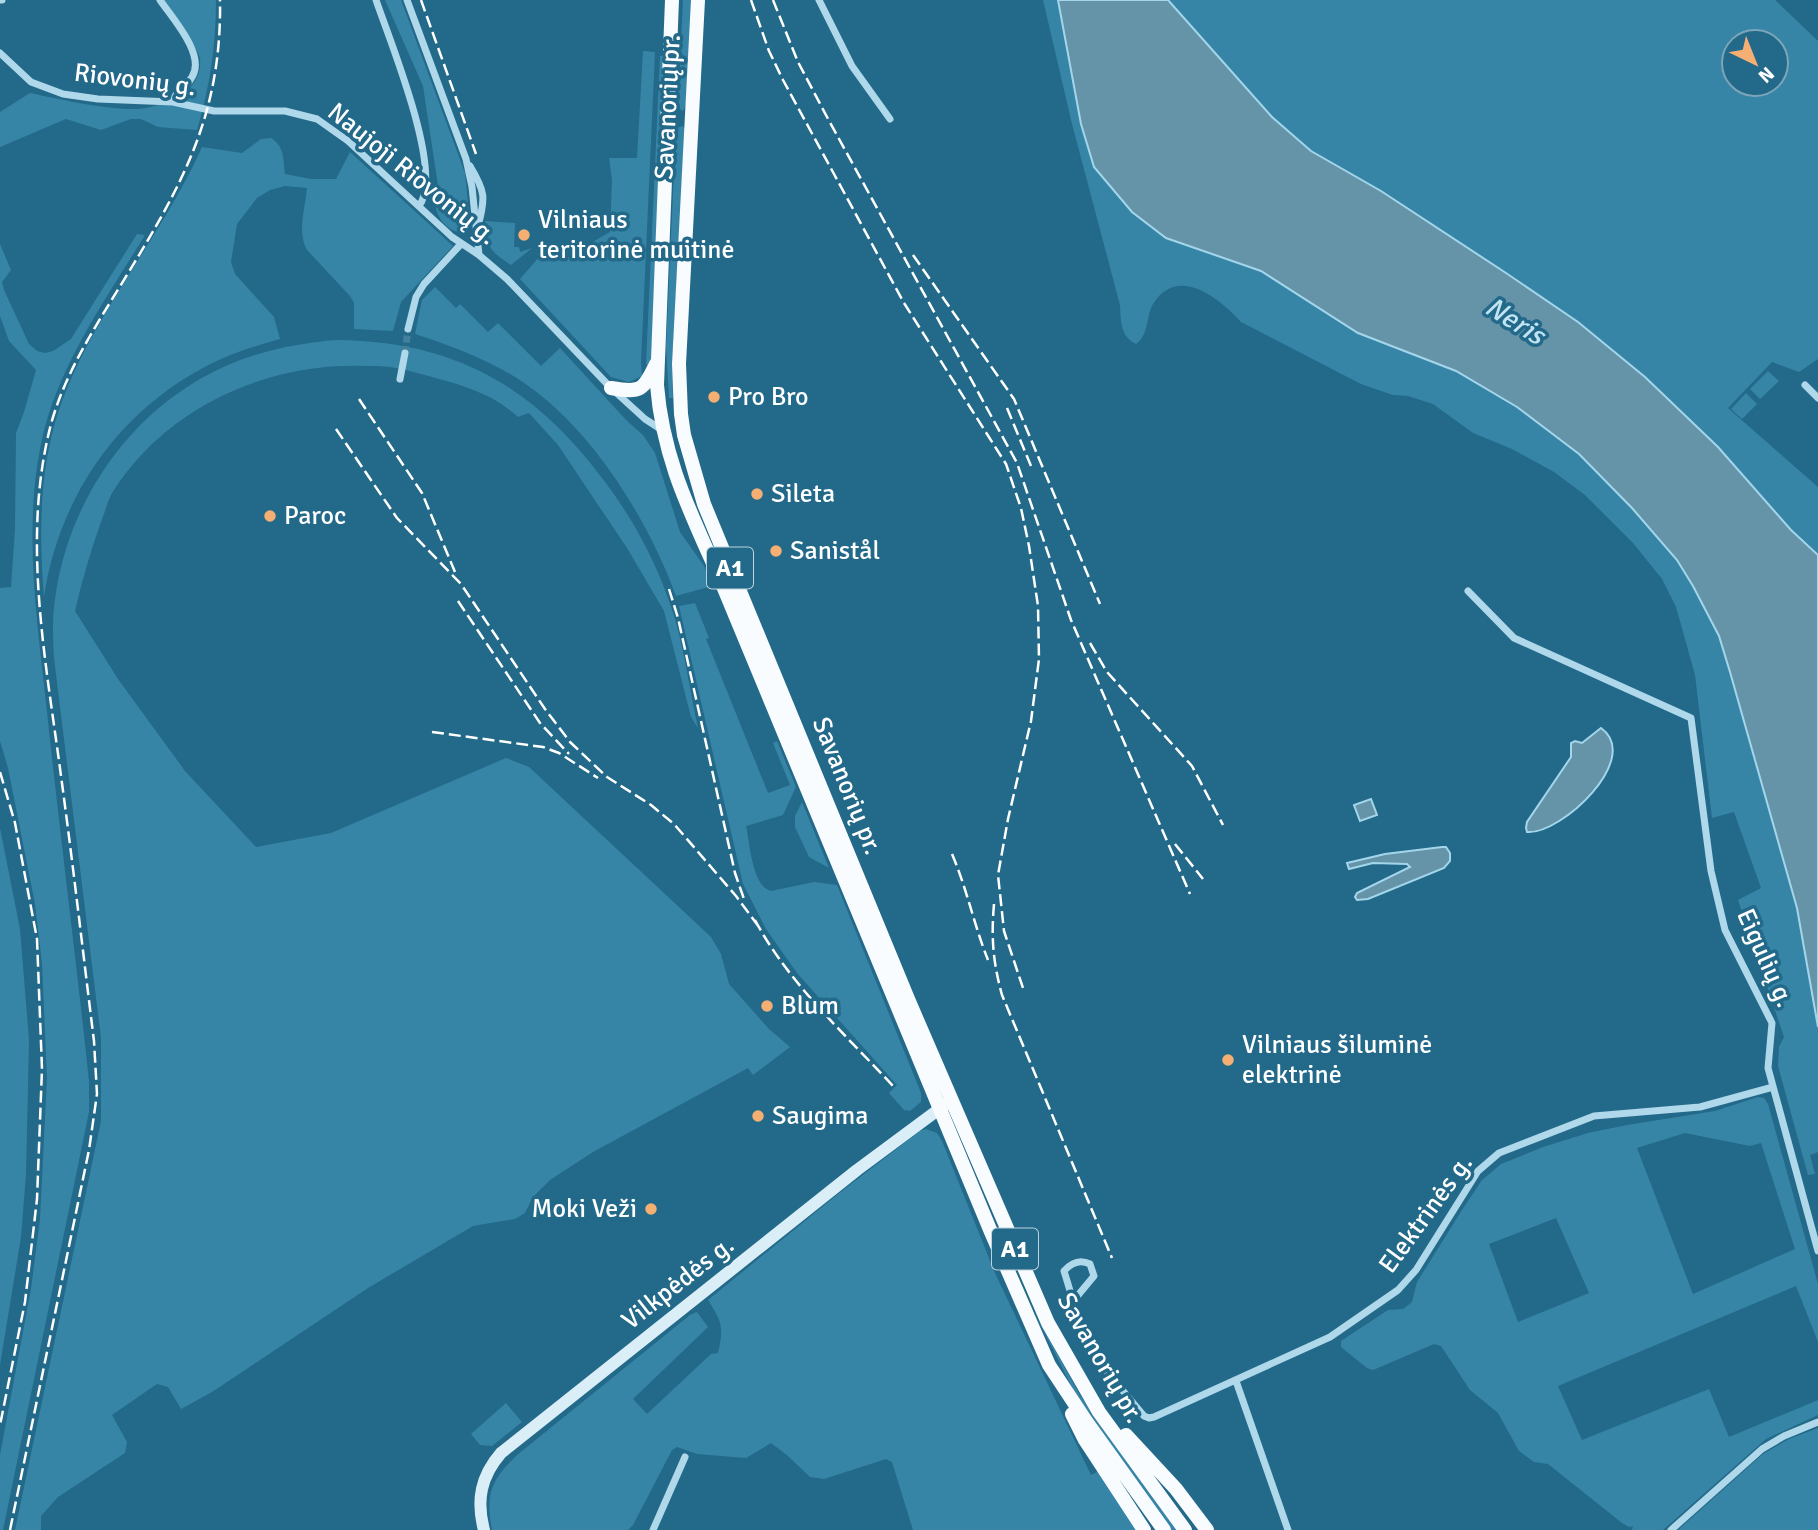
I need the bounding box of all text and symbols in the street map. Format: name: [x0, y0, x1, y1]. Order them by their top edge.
north arrow: [1720, 28, 1790, 98]
street label: Savanorių pr.: [648, 34, 688, 180]
street label: Riovonių g.: [72, 57, 198, 103]
text: N: [1753, 61, 1779, 88]
street label: Naujoji Riovonių g.: [321, 96, 503, 252]
place label: Vilniaus teritorinė muitinė: [538, 204, 734, 266]
marker: Vilniaus teritorinė muitinė: [516, 227, 532, 243]
water label: Neris: [1479, 290, 1553, 354]
place label: Pro Bro: [728, 381, 809, 413]
marker: Pro Bro: [706, 389, 722, 405]
place label: Sileta: [771, 478, 835, 510]
marker: Sileta: [749, 486, 765, 502]
place label: Paroc: [284, 500, 346, 532]
marker: Paroc: [262, 508, 278, 524]
place label: Sanistål: [790, 535, 880, 567]
marker: Sanistål: [768, 543, 784, 559]
road number: A1: [707, 548, 753, 588]
street label: Savanorių pr.: [805, 713, 889, 859]
street label: Eigulių g.: [1729, 904, 1801, 1012]
place label: Blum: [781, 990, 839, 1022]
marker: Blum: [759, 998, 775, 1014]
place label: Vilniaus šiluminė elektrinė: [1242, 1029, 1432, 1091]
marker: Vilniaus šiluminė elektrinė: [1220, 1052, 1236, 1068]
place label: Saugima: [772, 1100, 868, 1132]
marker: Saugima: [750, 1108, 766, 1124]
street label: Elektrinės g.: [1372, 1148, 1480, 1280]
place label: Moki Veži: [532, 1193, 637, 1225]
marker: Moki Veži: [643, 1201, 659, 1217]
road number: A1: [992, 1228, 1038, 1269]
street label: Vilkpėdės g.: [615, 1229, 741, 1337]
street label: Savanorių pr.: [1050, 1287, 1150, 1429]

